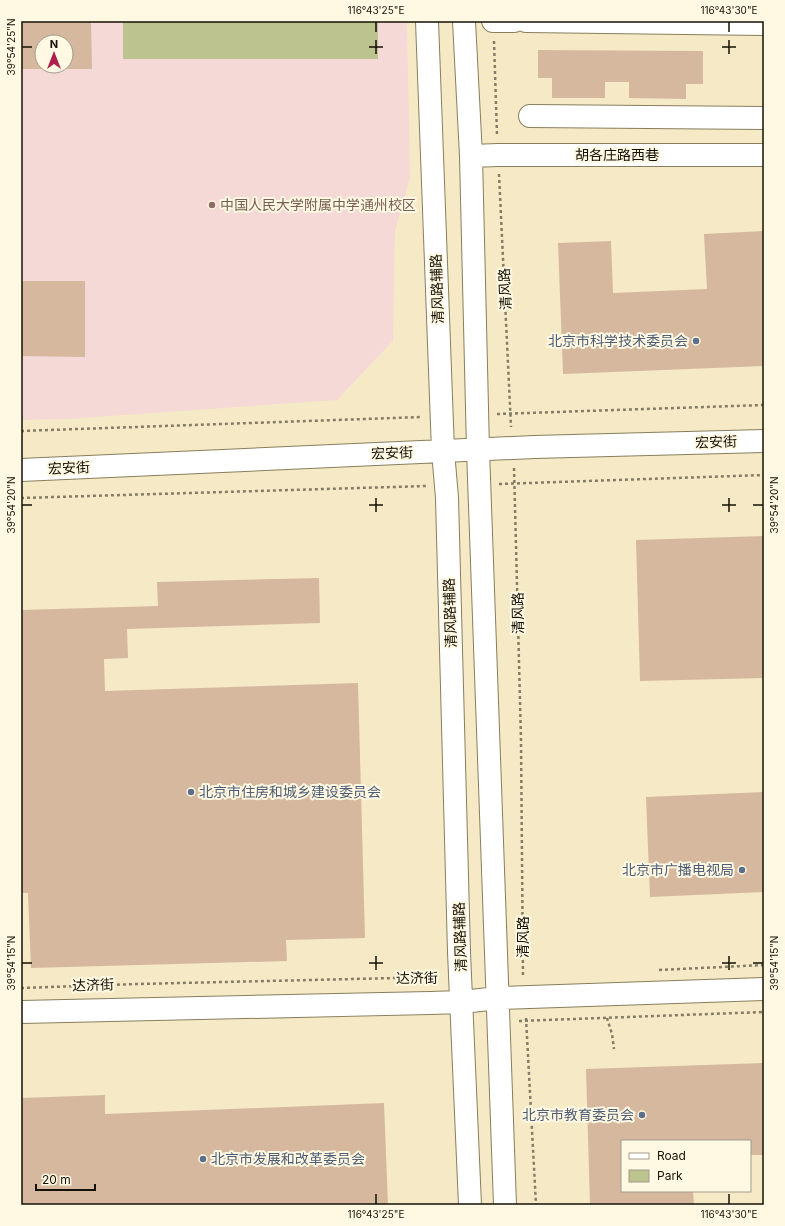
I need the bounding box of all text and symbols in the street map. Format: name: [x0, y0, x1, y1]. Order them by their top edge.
text: 116°43'25"E: [348, 4, 404, 16]
text: 116°43'30"E: [700, 4, 758, 16]
text: 39°54'25"N: [5, 19, 17, 75]
north arrow: [34, 34, 74, 74]
text: N: [50, 37, 58, 51]
street label: 胡各庄路西巷: [575, 146, 659, 163]
place label: 中国人民大学附属中学通州校区: [220, 196, 416, 213]
marker: 中国人民大学附属中学通州校区: [207, 200, 217, 210]
street label: 清风路辅路: [427, 254, 446, 324]
street label: 清风路: [495, 268, 514, 310]
place label: 北京市科学技术委员会: [548, 332, 688, 349]
marker: 北京市科学技术委员会: [691, 336, 701, 346]
street label: 宏安街: [695, 432, 737, 451]
street label: 宏安街: [371, 443, 413, 462]
street label: 宏安街: [48, 458, 90, 477]
text: 39°54'20"N: [5, 476, 17, 534]
text: 39°54'20"N: [768, 476, 780, 534]
street label: 清风路辅路: [440, 578, 459, 648]
street label: 清风路: [509, 592, 526, 634]
place label: 北京市住房和城乡建设委员会: [199, 783, 381, 800]
marker: 北京市住房和城乡建设委员会: [186, 787, 196, 797]
place label: 北京市广播电视局: [622, 861, 734, 878]
marker: 北京市广播电视局: [737, 865, 747, 875]
street label: 清风路辅路: [450, 902, 469, 972]
street label: 清风路: [514, 916, 531, 958]
text: 39°54'15"N: [5, 936, 17, 990]
text: 39°54'15"N: [768, 936, 780, 990]
street label: 达济街: [396, 969, 438, 986]
street label: 达济街: [72, 975, 114, 994]
place label: 北京市教育委员会: [522, 1106, 634, 1123]
marker: 北京市教育委员会: [637, 1110, 647, 1120]
legend: [621, 1140, 751, 1192]
text: Road: [657, 1148, 686, 1163]
place label: 北京市发展和改革委员会: [211, 1150, 365, 1167]
marker: 北京市发展和改革委员会: [198, 1154, 208, 1164]
scale bar: [36, 1166, 95, 1192]
text: Park: [657, 1168, 683, 1183]
text: 20 m: [42, 1172, 71, 1187]
text: 116°43'25"E: [348, 1208, 404, 1220]
text: 116°43'30"E: [700, 1208, 758, 1220]

